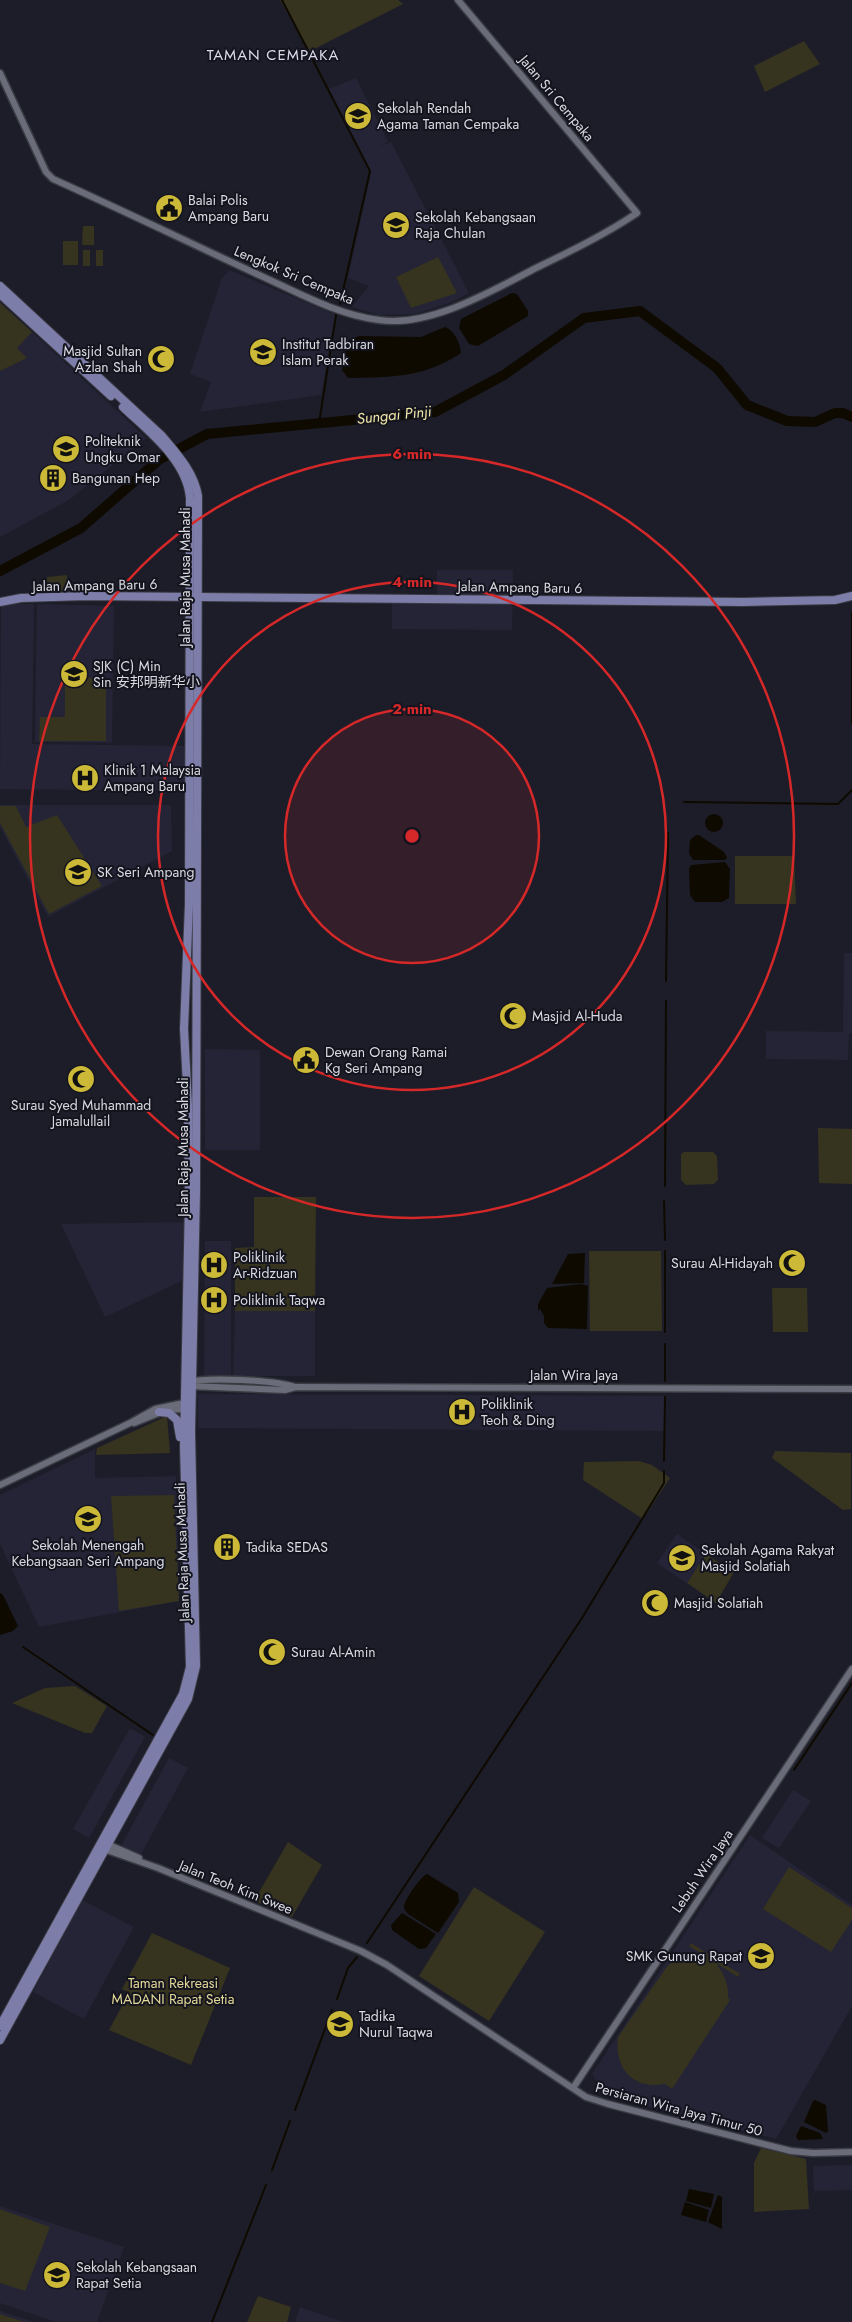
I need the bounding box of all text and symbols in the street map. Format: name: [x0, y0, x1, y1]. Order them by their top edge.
district label: TAMAN CEMPAKA: [207, 44, 339, 66]
street label: Jalan Sri Cempaka: [514, 49, 599, 146]
place label: Sekolah Rendah Agama Taman Cempaka: [377, 98, 519, 134]
school or university icon: Sekolah Rendah Agama Taman Cempaka: [343, 101, 373, 131]
place label: Balai Polis Ampang Baru: [188, 190, 269, 226]
public building icon: Balai Polis Ampang Baru: [154, 193, 184, 223]
place label: Sekolah Kebangsaan Raja Chulan: [415, 207, 536, 243]
school or university icon: Sekolah Kebangsaan Raja Chulan: [381, 210, 411, 240]
street label: Lengkok Sri Cempaka: [231, 241, 357, 309]
place label: Institut Tadbiran Islam Perak: [282, 334, 374, 370]
school or university icon: Institut Tadbiran Islam Perak: [248, 337, 278, 367]
place label: Masjid Sultan Azlan Shah: [63, 341, 142, 377]
mosque icon: Masjid Sultan Azlan Shah: [146, 344, 176, 374]
water label: Sungai Pinji: [356, 400, 433, 430]
place label: Politeknik Ungku Omar: [85, 431, 160, 467]
school or university icon: Politeknik Ungku Omar: [51, 434, 81, 464]
text: 6 min: [392, 443, 432, 465]
building icon: Bangunan Hep: [38, 463, 68, 493]
place label: Bangunan Hep: [72, 468, 160, 488]
street label: Jalan Raja Musa Mahadi: [175, 507, 195, 649]
text: 4 min: [392, 571, 432, 593]
street label: Jalan Ampang Baru 6: [30, 574, 158, 596]
street label: Jalan Ampang Baru 6: [455, 576, 583, 598]
place label: SJK (C) Min Sin 安邦明新华小: [93, 656, 200, 692]
school or university icon: SJK (C) Min Sin 安邦明新华小: [59, 659, 89, 689]
text: 2 min: [392, 698, 432, 720]
place label: Klinik 1 Malaysia Ampang Baru: [104, 760, 201, 796]
hospital icon: Klinik 1 Malaysia Ampang Baru: [70, 763, 100, 793]
centre of rings: [403, 827, 421, 845]
school or university icon: SK Seri Ampang: [63, 857, 93, 887]
place label: SK Seri Ampang: [97, 862, 195, 882]
mosque icon: Masjid Al-Huda: [498, 1001, 528, 1031]
place label: Masjid Al-Huda: [532, 1006, 623, 1026]
place label: Dewan Orang Ramai Kg Seri Ampang: [325, 1042, 447, 1078]
public building icon: Dewan Orang Ramai Kg Seri Ampang: [291, 1045, 321, 1075]
mosque icon: Surau Syed Muhammad Jamalullail: [66, 1064, 96, 1094]
street label: Jalan Raja Musa Mahadi: [173, 1077, 193, 1219]
place label: Surau Syed Muhammad Jamalullail: [11, 1095, 151, 1131]
place label: Poliklinik Ar-Ridzuan: [233, 1247, 297, 1283]
mosque icon: Surau Al-Hidayah: [777, 1248, 807, 1278]
hospital icon: Poliklinik Ar-Ridzuan: [199, 1250, 229, 1280]
place label: Surau Al-Hidayah: [671, 1253, 773, 1273]
hospital icon: Poliklinik Taqwa: [199, 1285, 229, 1315]
place label: Poliklinik Taqwa: [233, 1290, 325, 1310]
street label: Jalan Wira Jaya: [528, 1365, 618, 1385]
place label: Poliklinik Teoh & Ding: [481, 1394, 555, 1430]
hospital icon: Poliklinik Teoh & Ding: [447, 1397, 477, 1427]
street label: Jalan Raja Musa Mahadi: [170, 1482, 195, 1624]
school or university icon: Sekolah Menengah Kebangsaan Seri Ampang: [73, 1504, 103, 1534]
building icon: Tadika SEDAS: [212, 1532, 242, 1562]
place label: Sekolah Menengah Kebangsaan Seri Ampang: [11, 1535, 165, 1571]
place label: Tadika SEDAS: [246, 1537, 328, 1557]
place label: Sekolah Agama Rakyat Masjid Solatiah: [701, 1540, 835, 1576]
school or university icon: Sekolah Agama Rakyat Masjid Solatiah: [667, 1543, 697, 1573]
mosque icon: Masjid Solatiah: [640, 1588, 670, 1618]
place label: Masjid Solatiah: [674, 1593, 763, 1613]
mosque icon: Surau Al-Amin: [257, 1637, 287, 1667]
place label: Surau Al-Amin: [291, 1642, 376, 1662]
street label: Lebuh Wira Jaya: [667, 1825, 737, 1917]
street label: Jalan Teoh Kim Swee: [174, 1854, 296, 1919]
school or university icon: SMK Gunung Rapat: [746, 1941, 776, 1971]
place label: SMK Gunung Rapat: [626, 1946, 743, 1966]
park label: Taman Rekreasi MADANI Rapat Setia: [112, 1973, 234, 2009]
place label: Tadika Nurul Taqwa: [359, 2006, 433, 2042]
school or university icon: Tadika Nurul Taqwa: [325, 2009, 355, 2039]
street label: Persiaran Wira Jaya Timur 50: [593, 2077, 765, 2141]
place label: Sekolah Kebangsaan Rapat Setia: [76, 2257, 197, 2293]
school or university icon: Sekolah Kebangsaan Rapat Setia: [42, 2260, 72, 2290]

